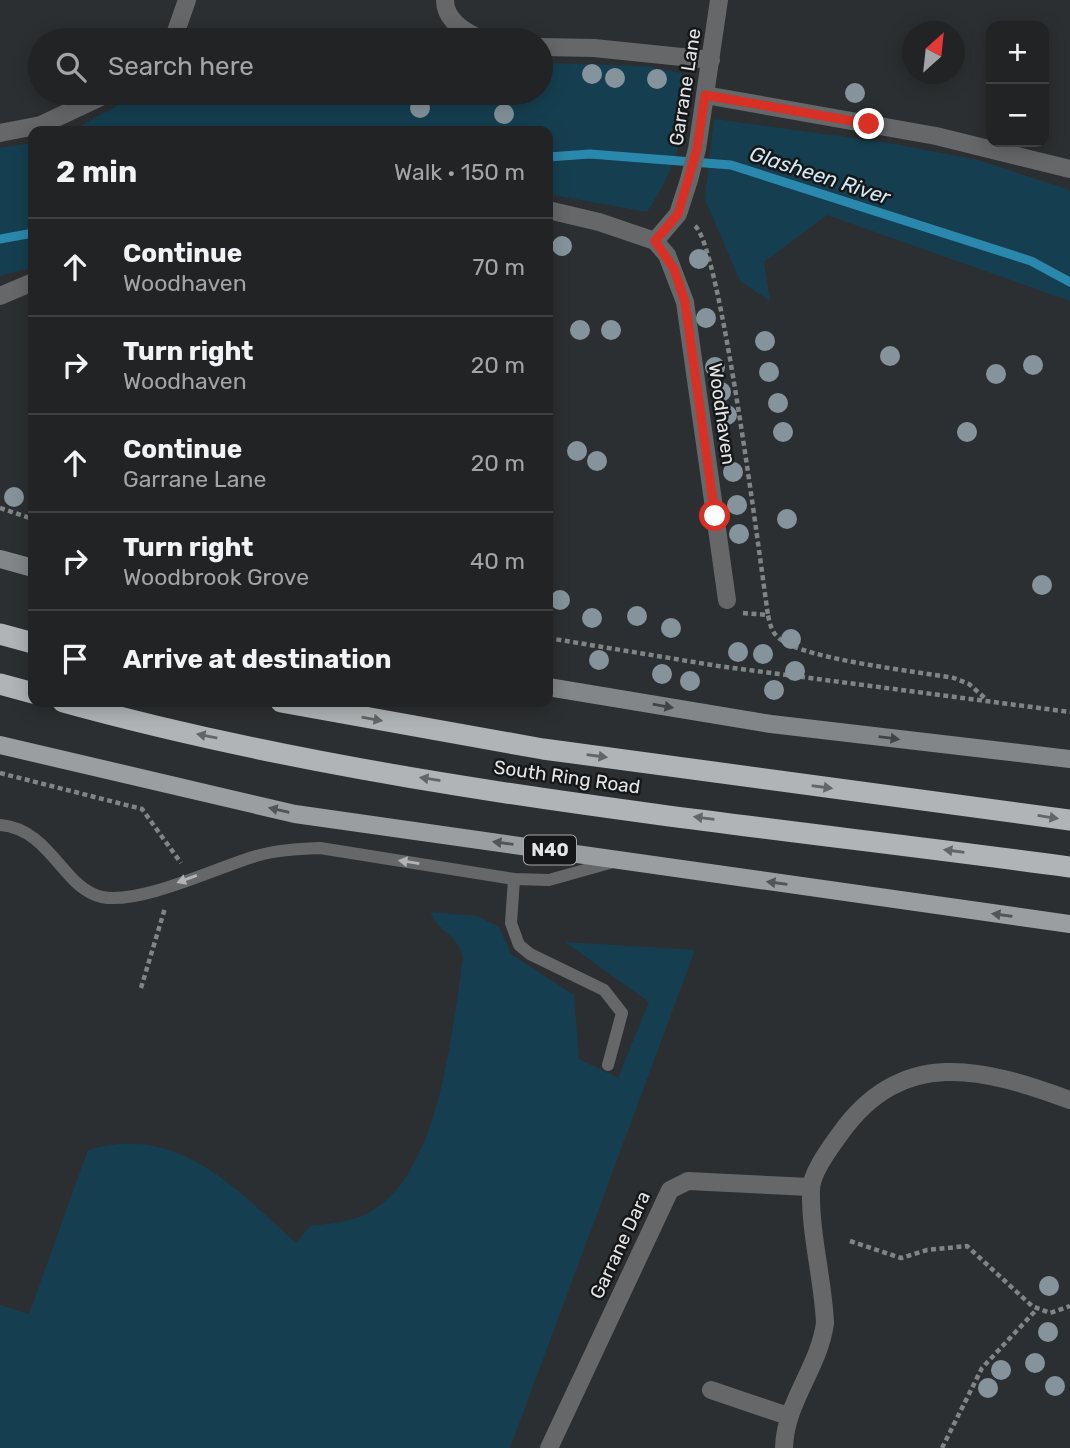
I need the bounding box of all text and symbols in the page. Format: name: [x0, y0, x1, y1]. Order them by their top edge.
north arrow: [902, 21, 965, 84]
map controls: [986, 21, 1049, 147]
button: +: [986, 21, 1049, 84]
street label: Garrane Lane: [664, 27, 706, 147]
search box: [28, 28, 553, 105]
icon: search: [52, 48, 90, 86]
text: Search here: [108, 51, 254, 82]
button: −: [986, 84, 1049, 147]
route end: [853, 108, 884, 139]
water label: Glasheen River: [746, 140, 894, 210]
text: 2 min: [56, 154, 137, 190]
text: Walk · 150 m: [394, 158, 525, 186]
text: Continue: [123, 238, 242, 269]
icon: ahead: [56, 248, 94, 286]
text: 70 m: [473, 253, 525, 281]
text: Woodhaven: [123, 269, 247, 297]
text: Turn right: [123, 336, 253, 367]
icon: right: [56, 346, 94, 384]
text: 20 m: [471, 351, 525, 379]
street label: Woodhaven: [704, 362, 740, 466]
text: Woodhaven: [123, 367, 247, 395]
text: Continue: [123, 434, 242, 465]
icon: ahead: [56, 444, 94, 482]
text: 20 m: [471, 449, 525, 477]
text: Garrane Lane: [123, 465, 266, 493]
route start: [699, 500, 730, 531]
text: Turn right: [123, 532, 253, 563]
icon: right: [56, 542, 94, 580]
text: 40 m: [470, 547, 525, 575]
text: Woodbrook Grove: [123, 563, 309, 591]
icon: arrive: [56, 640, 94, 678]
text: Arrive at destination: [123, 644, 391, 675]
one-way arrow: [652, 701, 674, 712]
one-way arrow: [361, 714, 383, 725]
one-way arrow: [196, 730, 218, 741]
one-way arrow: [878, 733, 900, 744]
one-way arrow: [586, 751, 608, 762]
street label: South Ring Road: [492, 755, 642, 799]
one-way arrow: [419, 773, 441, 784]
one-way arrow: [811, 781, 833, 792]
one-way arrow: [267, 804, 289, 815]
one-way arrow: [1037, 812, 1059, 823]
one-way arrow: [693, 813, 715, 824]
road number: N40: [524, 836, 576, 864]
one-way arrow: [492, 838, 514, 849]
one-way arrow: [943, 846, 965, 857]
one-way arrow: [398, 856, 420, 867]
one-way arrow: [177, 874, 198, 885]
one-way arrow: [766, 877, 788, 888]
one-way arrow: [991, 909, 1013, 920]
street label: Garrane Dara: [585, 1188, 655, 1302]

